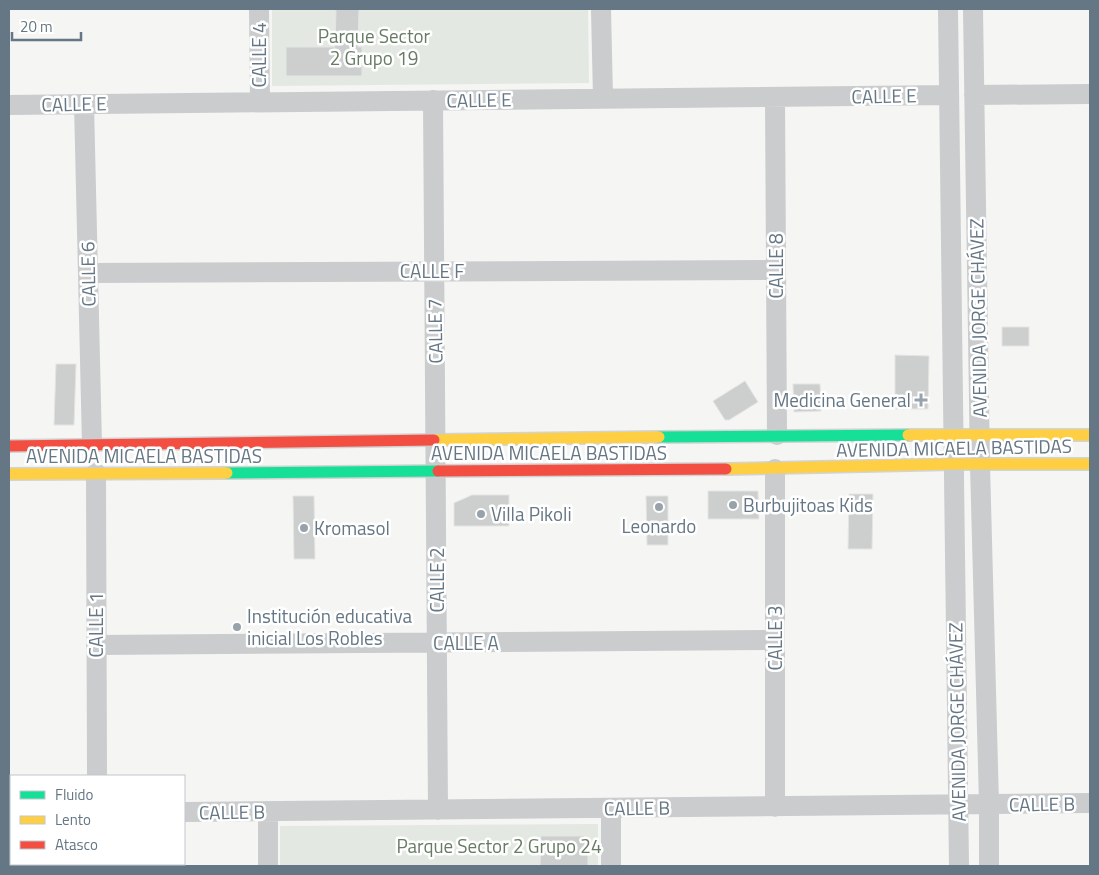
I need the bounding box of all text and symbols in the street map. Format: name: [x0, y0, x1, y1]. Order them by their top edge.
scale bar: [12, 10, 81, 42]
text: 20 m: [20, 15, 53, 38]
park label: Parque Sector 2 Grupo 19: [318, 21, 431, 72]
street label: CALLE 4: [244, 22, 273, 88]
street label: CALLE E: [851, 80, 917, 111]
street label: CALLE E: [446, 84, 512, 115]
street label: CALLE E: [41, 88, 107, 119]
street label: AVENIDA JORGE CHÁVEZ: [961, 218, 994, 418]
street label: CALLE 8: [761, 233, 790, 299]
street label: CALLE 6: [72, 241, 103, 307]
street label: CALLE F: [400, 256, 464, 285]
street label: CALLE 7: [419, 298, 450, 364]
place label: Medicina General: [773, 385, 911, 414]
marker: Medicina General: [915, 394, 927, 406]
street label: AVENIDA MICAELA BASTIDAS: [836, 431, 1072, 464]
street label: AVENIDA MICAELA BASTIDAS: [431, 438, 667, 467]
street label: AVENIDA MICAELA BASTIDAS: [26, 441, 262, 470]
place label: Burbujitoas Kids: [743, 490, 873, 519]
place label: Villa Pikoli: [491, 499, 572, 528]
marker: Burbujitoas Kids: [727, 499, 739, 511]
marker: Leonardo: [653, 501, 665, 513]
marker: Villa Pikoli: [475, 508, 487, 520]
place label: Leonardo: [622, 511, 696, 540]
place label: Kromasol: [314, 513, 390, 542]
marker: Kromasol: [298, 522, 310, 534]
street label: CALLE 2: [422, 547, 451, 613]
street label: CALLE 1: [81, 592, 110, 658]
place label: Institución educativa inicial Los Robles: [247, 601, 413, 652]
street label: CALLE 3: [760, 605, 789, 671]
marker: Institución educativa inicial Los Robles: [231, 621, 243, 633]
street label: AVENIDA JORGE CHÁVEZ: [940, 622, 973, 822]
street label: CALLE A: [433, 628, 499, 657]
legend: [10, 775, 185, 865]
text: Fluido: [55, 783, 94, 806]
street label: CALLE B: [1009, 788, 1075, 819]
street label: CALLE B: [604, 792, 670, 823]
street label: CALLE B: [199, 796, 265, 827]
text: Lento: [55, 808, 91, 831]
park label: Parque Sector 2 Grupo 24: [396, 831, 602, 860]
text: Atasco: [55, 833, 98, 856]

